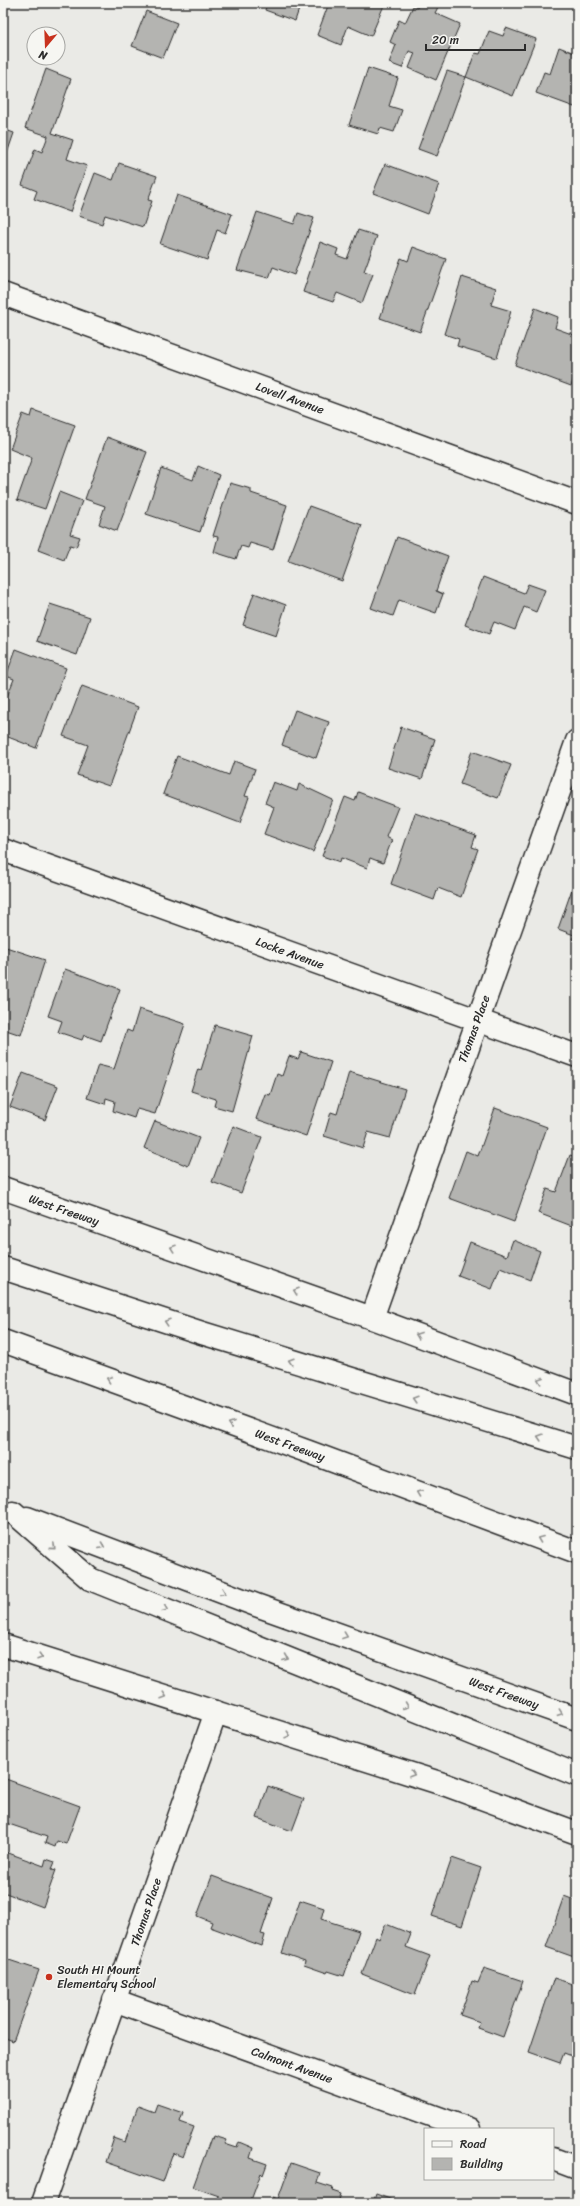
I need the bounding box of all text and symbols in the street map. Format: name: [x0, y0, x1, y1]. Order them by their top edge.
north arrow: [26, 26, 66, 66]
scale bar: [426, 26, 525, 52]
text: 20 m: [432, 29, 459, 51]
text: N: [36, 45, 51, 66]
street label: Lovell Avenue: [253, 375, 327, 421]
street label: Locke Avenue: [253, 930, 327, 976]
street label: Thomas Place: [451, 992, 497, 1066]
street label: West Freeway: [26, 1188, 103, 1233]
one-way arrow: [170, 1244, 177, 1253]
one-way arrow: [293, 1288, 300, 1296]
one-way arrow: [164, 1318, 171, 1327]
one-way arrow: [415, 1331, 422, 1340]
one-way arrow: [288, 1357, 295, 1366]
one-way arrow: [106, 1376, 113, 1384]
one-way arrow: [537, 1376, 544, 1385]
one-way arrow: [412, 1395, 419, 1404]
one-way arrow: [228, 1420, 235, 1428]
street label: West Freeway: [252, 1422, 329, 1468]
one-way arrow: [536, 1433, 543, 1442]
one-way arrow: [415, 1489, 422, 1497]
one-way arrow: [537, 1535, 544, 1543]
one-way arrow: [48, 1542, 55, 1549]
one-way arrow: [98, 1542, 105, 1550]
one-way arrow: [219, 1588, 226, 1596]
one-way arrow: [161, 1605, 168, 1613]
one-way arrow: [342, 1632, 349, 1640]
one-way arrow: [37, 1652, 44, 1661]
one-way arrow: [282, 1653, 289, 1661]
street label: West Freeway: [466, 1670, 543, 1716]
one-way arrow: [160, 1691, 167, 1700]
one-way arrow: [402, 1701, 410, 1709]
one-way arrow: [557, 1708, 564, 1716]
one-way arrow: [284, 1730, 291, 1739]
one-way arrow: [408, 1769, 415, 1778]
street label: Thomas Place: [124, 1875, 168, 1949]
place label: South Hi Mount Elementary School: [57, 1959, 157, 1995]
marker: South Hi Mount Elementary School: [44, 1972, 54, 1982]
street label: Calmont Avenue: [248, 2040, 336, 2090]
legend: [424, 2128, 554, 2180]
text: Road: [460, 2133, 487, 2155]
text: Building: [460, 2153, 503, 2175]

